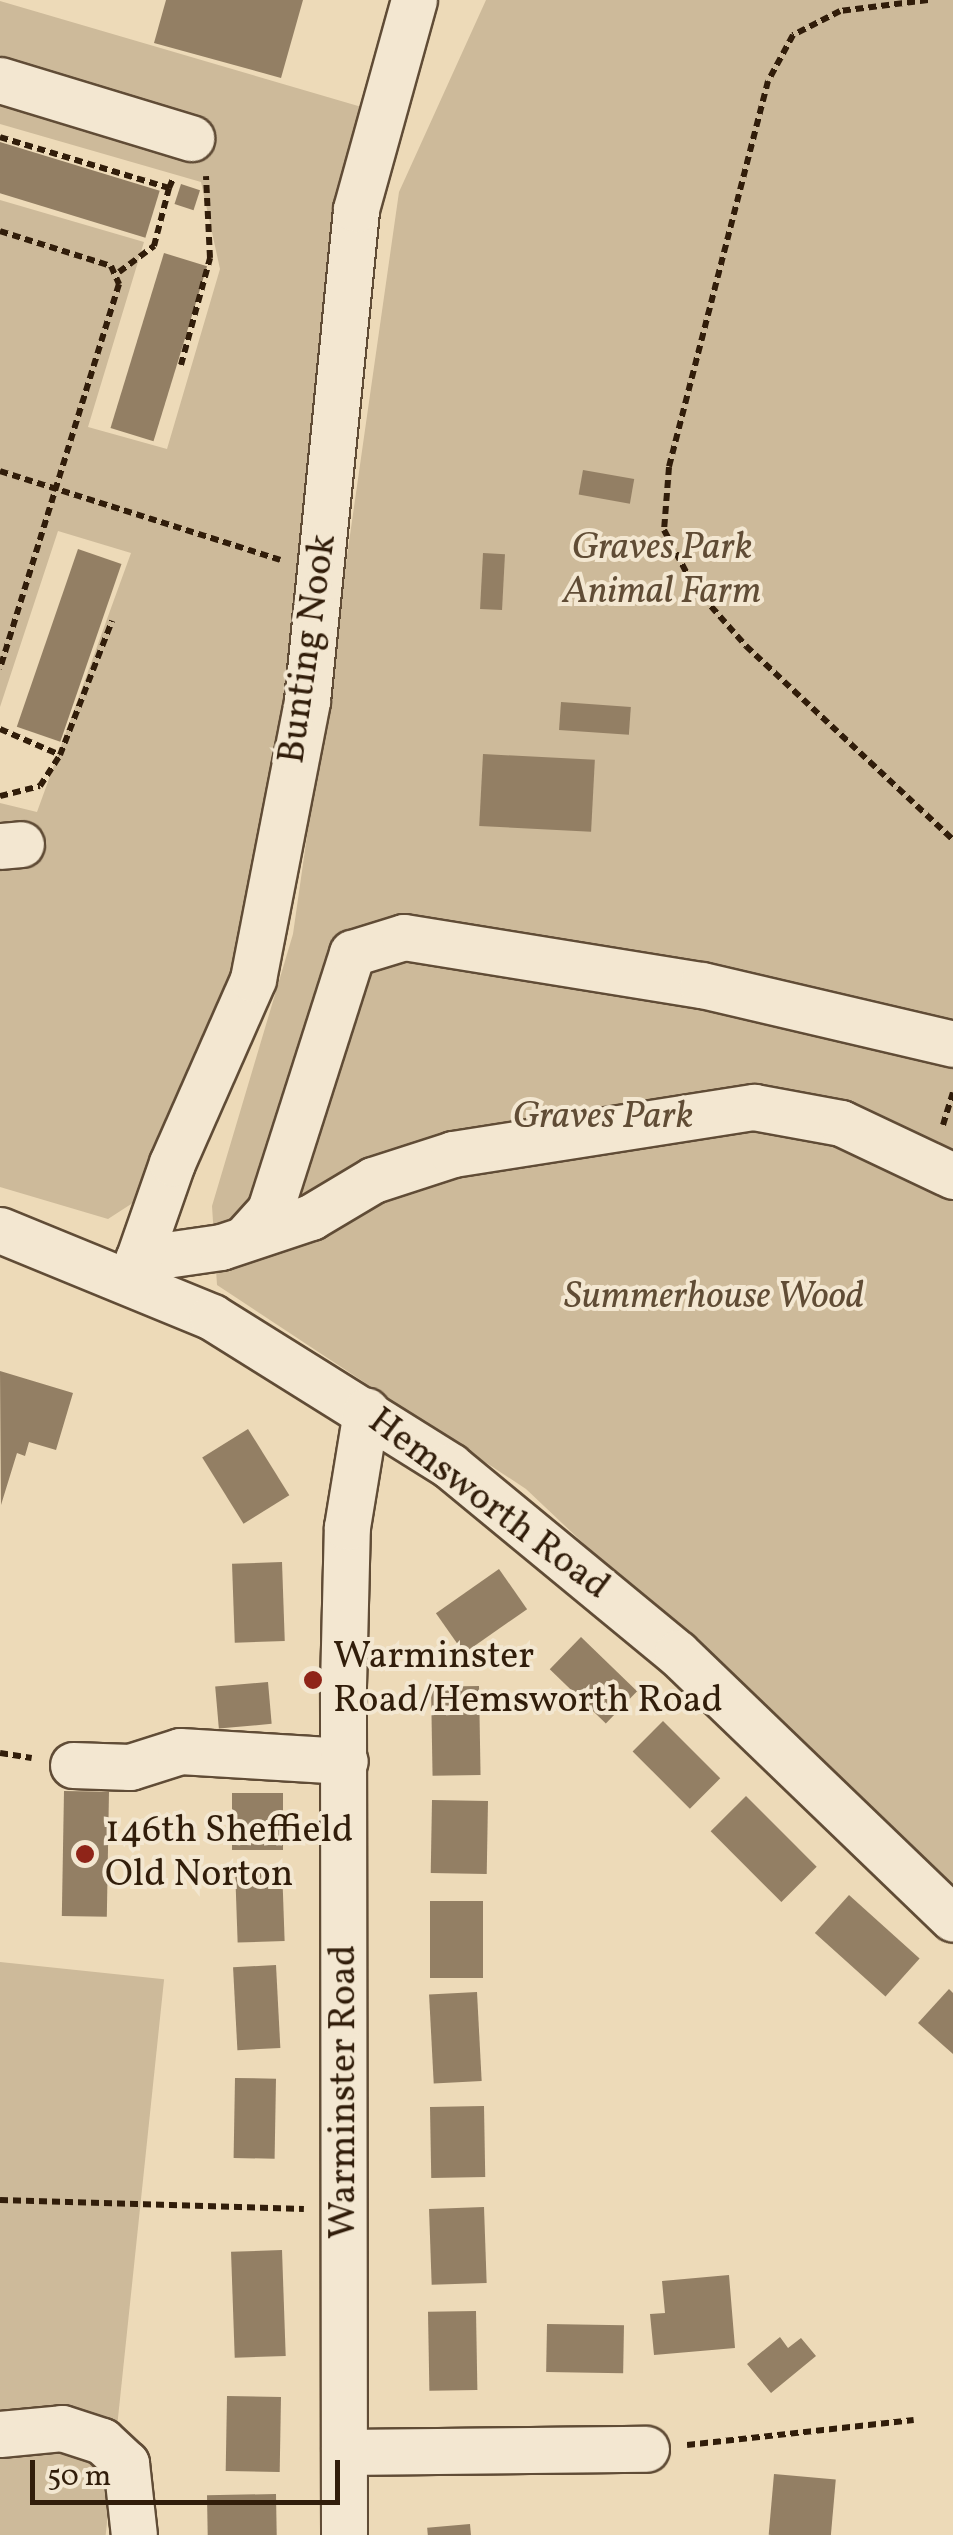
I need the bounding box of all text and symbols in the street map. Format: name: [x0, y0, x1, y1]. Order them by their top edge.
park label: Graves Park Animal Farm: [563, 526, 761, 616]
street label: Bunting Nook: [270, 531, 348, 767]
park label: Graves Park: [513, 1095, 693, 1141]
park label: Summerhouse Wood: [564, 1275, 864, 1321]
street label: Hemsworth Road: [358, 1399, 618, 1611]
place label: Warminster Road/Hemsworth Road: [333, 1635, 723, 1725]
marker: Warminster Road/Hemsworth Road: [302, 1669, 324, 1691]
place label: 146th Sheffield Old Norton: [105, 1809, 353, 1898]
marker: 146th Sheffield Old Norton: [74, 1843, 96, 1865]
street label: Warminster Road: [322, 1945, 368, 2239]
scale bar: [35, 2440, 345, 2502]
text: 50 m: [47, 2456, 111, 2498]

